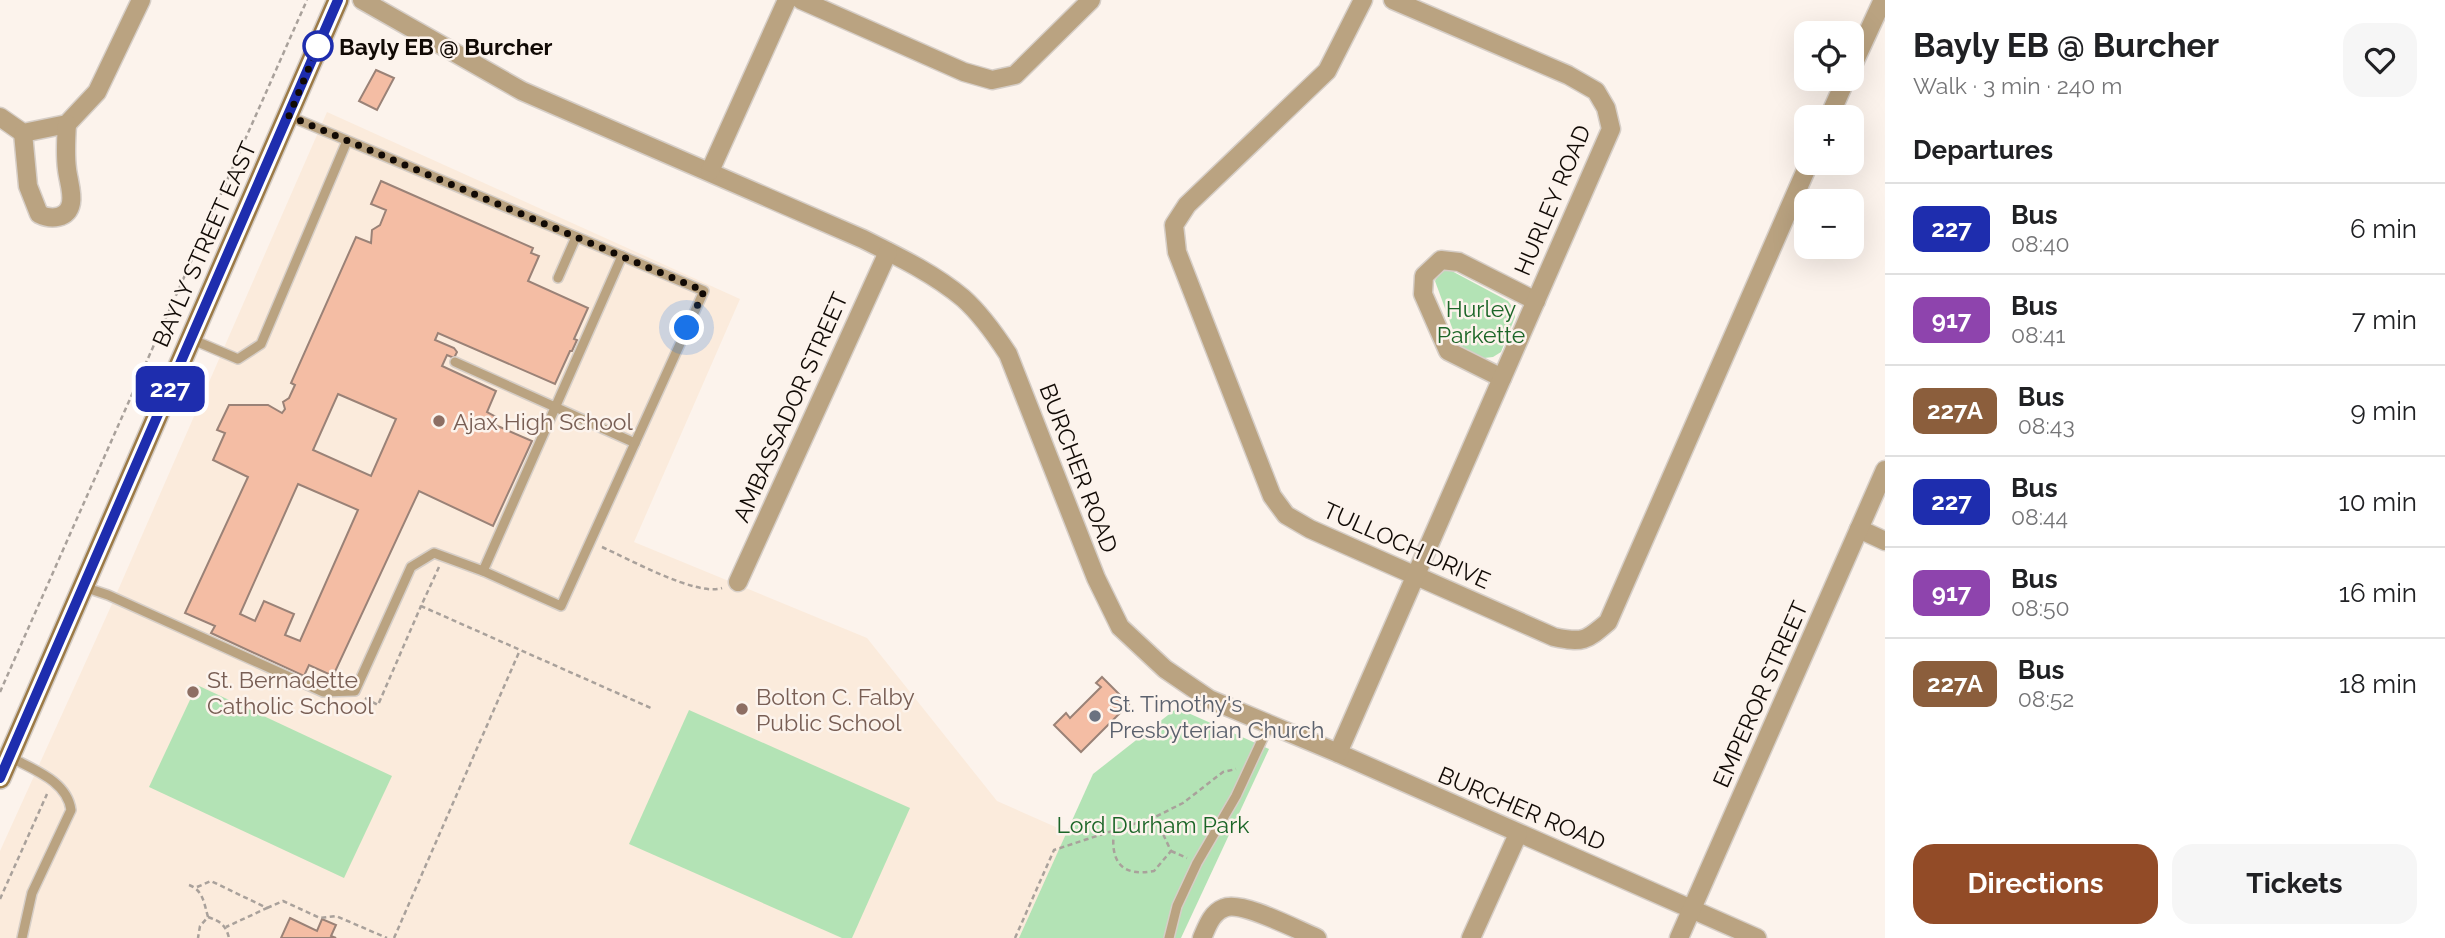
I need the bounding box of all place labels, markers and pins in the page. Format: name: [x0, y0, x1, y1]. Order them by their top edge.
marker: Bayly EB @ Burcher: [303, 31, 333, 61]
place label: Bayly EB @ Burcher: [339, 33, 552, 60]
place label: Ajax High School: [453, 408, 634, 435]
marker: Ajax High School: [431, 413, 447, 429]
place label: St. Bernadette Catholic School: [207, 666, 374, 719]
place label: Bolton C. Falby Public School: [756, 683, 915, 736]
marker: St. Bernadette Catholic School: [185, 684, 201, 700]
place label: St. Timothy's Presbyterian Church: [1109, 690, 1324, 743]
marker: Bolton C. Falby Public School: [734, 701, 750, 717]
marker: St. Timothy's Presbyterian Church: [1087, 708, 1103, 724]

